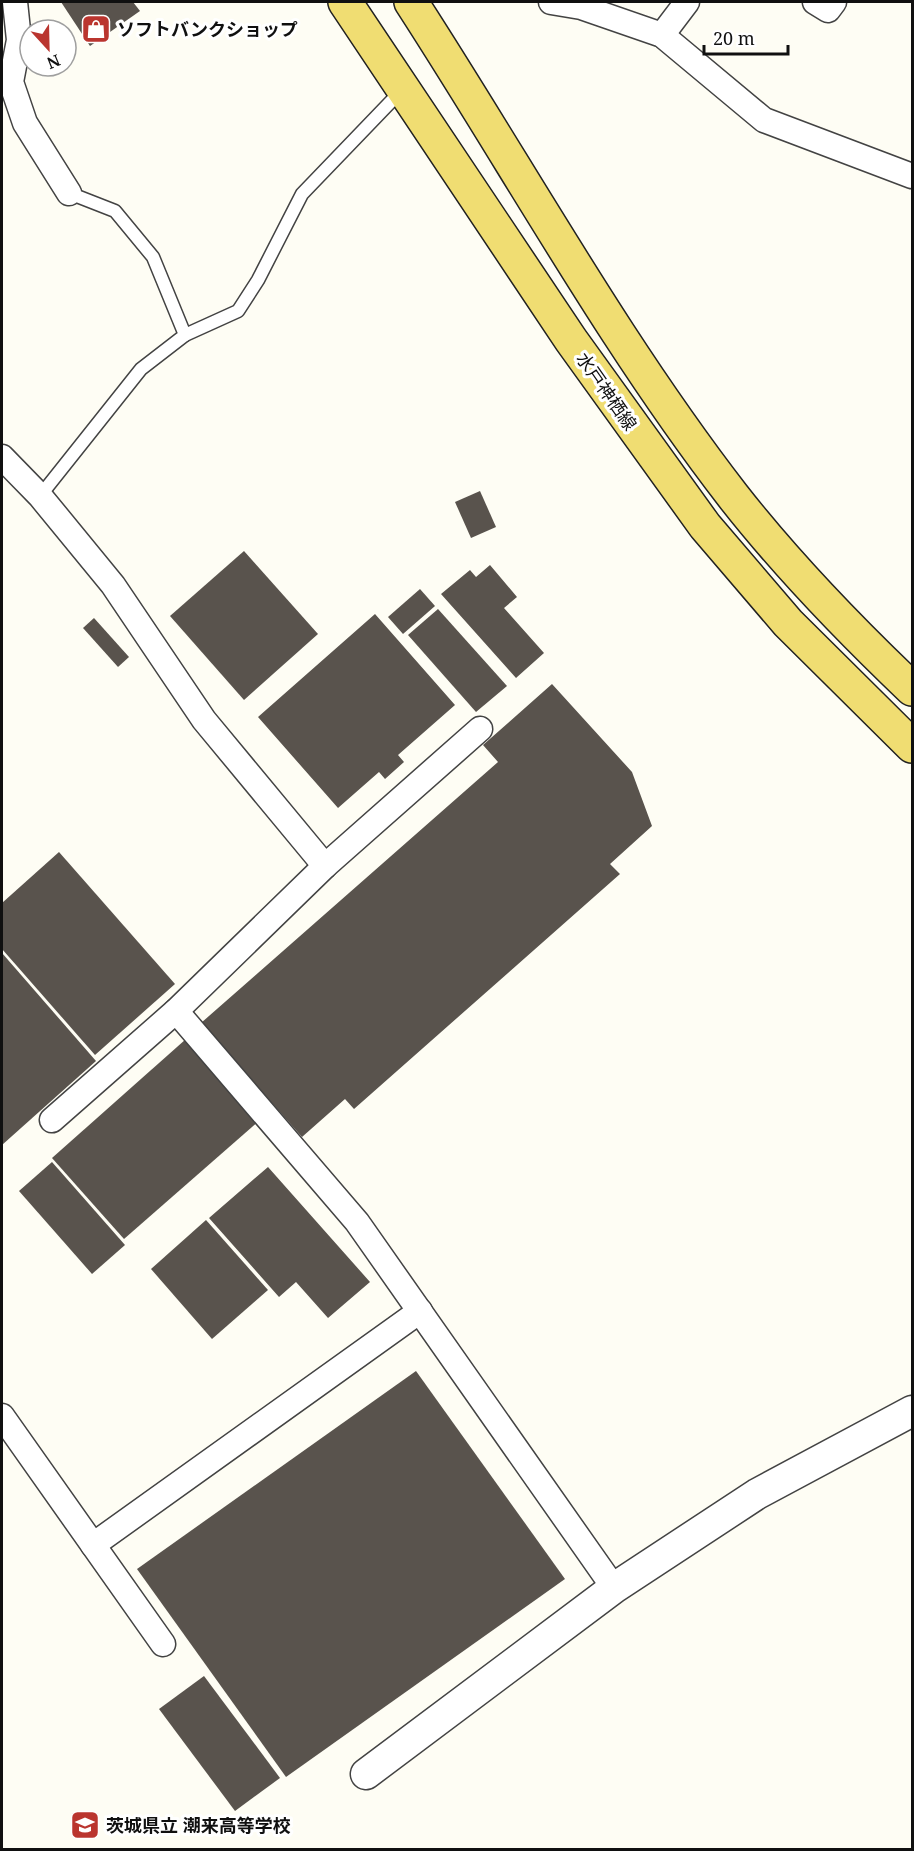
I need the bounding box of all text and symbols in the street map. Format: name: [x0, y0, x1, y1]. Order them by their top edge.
shop icon: ソフトバンクショップ: [80, 13, 112, 45]
place label: ソフトバンクショップ: [117, 17, 298, 41]
north arrow: [18, 18, 78, 78]
scale bar: [704, 18, 788, 56]
text: 20 m: [713, 26, 755, 50]
text: N: [43, 49, 64, 75]
street label: 水戸神栖線: [571, 347, 643, 435]
school or university icon: 茨城県立 潮来高等学校: [69, 1809, 101, 1841]
place label: 茨城県立 潮来高等学校: [106, 1813, 291, 1837]

